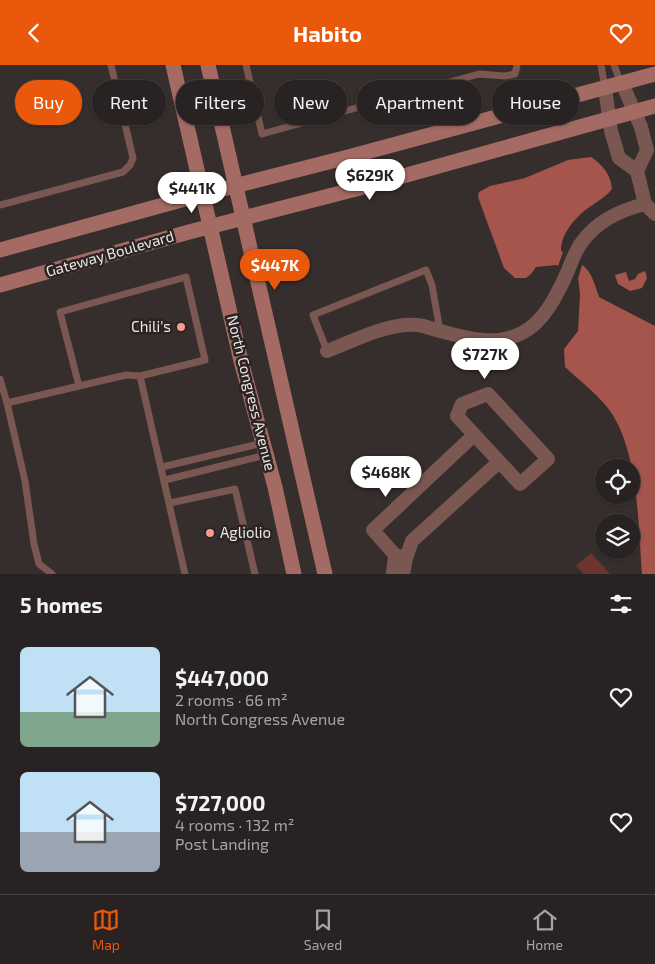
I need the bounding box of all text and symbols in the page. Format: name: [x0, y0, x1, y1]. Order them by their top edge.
icon: back: [20, 19, 48, 47]
icon: heart: [607, 19, 635, 47]
text: Habito: [293, 20, 362, 46]
chip: Buy: [15, 80, 82, 125]
chip: Rent: [92, 80, 166, 125]
chip: Filters: [176, 80, 264, 125]
chip: New: [274, 80, 347, 125]
chip: Apartment: [357, 80, 482, 125]
chip: House: [492, 80, 579, 125]
pin: $629K: [335, 159, 405, 201]
text: $629K: [346, 165, 394, 184]
pin: $441K: [157, 171, 227, 214]
text: $441K: [169, 178, 215, 197]
street label: Gateway Boulevard: [44, 226, 176, 280]
pin: $447K: [240, 249, 310, 291]
text: $447K: [251, 255, 299, 274]
street label: North Congress Avenue: [224, 313, 280, 472]
place label: Chili's: [131, 317, 171, 335]
marker: Chili's: [175, 321, 187, 333]
pin: $727K: [450, 337, 520, 380]
text: $727K: [462, 344, 508, 363]
pin: $468K: [351, 455, 421, 498]
map controls: [595, 459, 640, 559]
button: locate: [595, 459, 640, 504]
text: $468K: [361, 462, 411, 481]
button: layers: [595, 514, 640, 559]
place label: Agliolio: [220, 523, 271, 541]
marker: Agliolio: [204, 527, 216, 539]
icon: filters: [607, 590, 635, 618]
text: 5 homes: [20, 592, 103, 617]
text: $447,000: [175, 665, 269, 690]
icon: home: [60, 667, 120, 727]
icon: heart: [607, 683, 635, 711]
text: 2 rooms · 66 m²: [175, 690, 288, 709]
text: North Congress Avenue: [175, 709, 345, 728]
text: $727,000: [175, 790, 266, 815]
icon: home: [60, 792, 120, 852]
icon: heart: [607, 808, 635, 836]
text: 4 rooms · 132 m²: [175, 815, 294, 834]
text: Post Landing: [175, 834, 269, 853]
tab: Map: [92, 906, 120, 953]
tab: Saved: [304, 906, 342, 953]
tab: Home: [526, 906, 563, 953]

